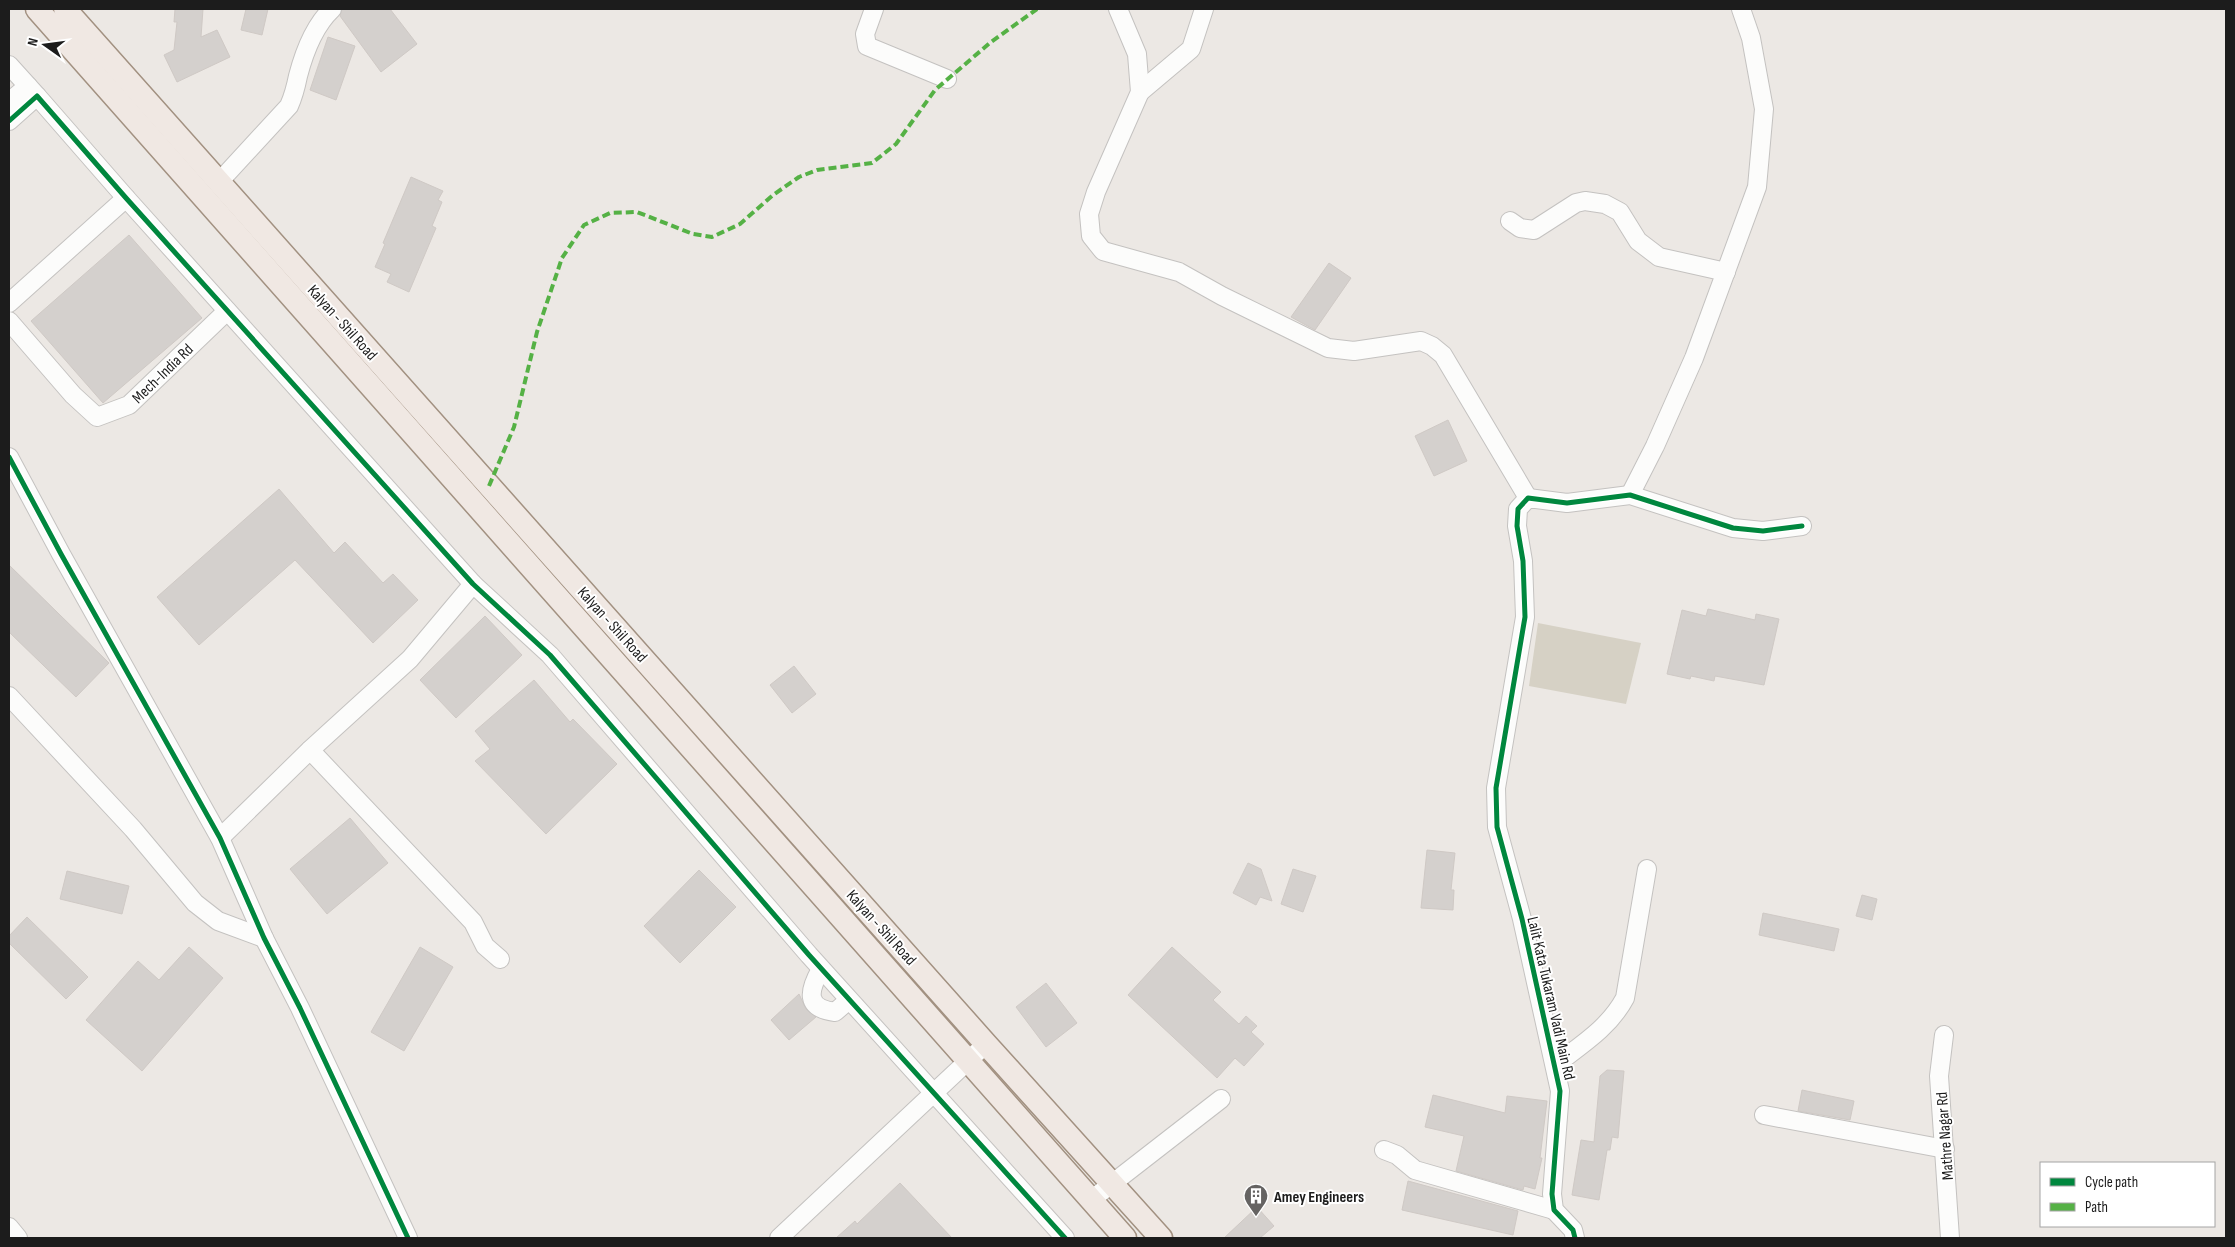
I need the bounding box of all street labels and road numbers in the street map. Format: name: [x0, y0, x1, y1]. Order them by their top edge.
street label: Kalyan - Shil Road: [303, 281, 381, 365]
street label: Mech-India Rd: [129, 340, 197, 408]
street label: Kalyan - Shil Road: [573, 583, 651, 667]
street label: Kalyan - Shil Road: [842, 886, 920, 970]
street label: Lalit Kata Tukaram Vadi Main Rd: [1522, 915, 1579, 1082]
street label: Mathre Nagar Rd: [1933, 1091, 1958, 1181]

